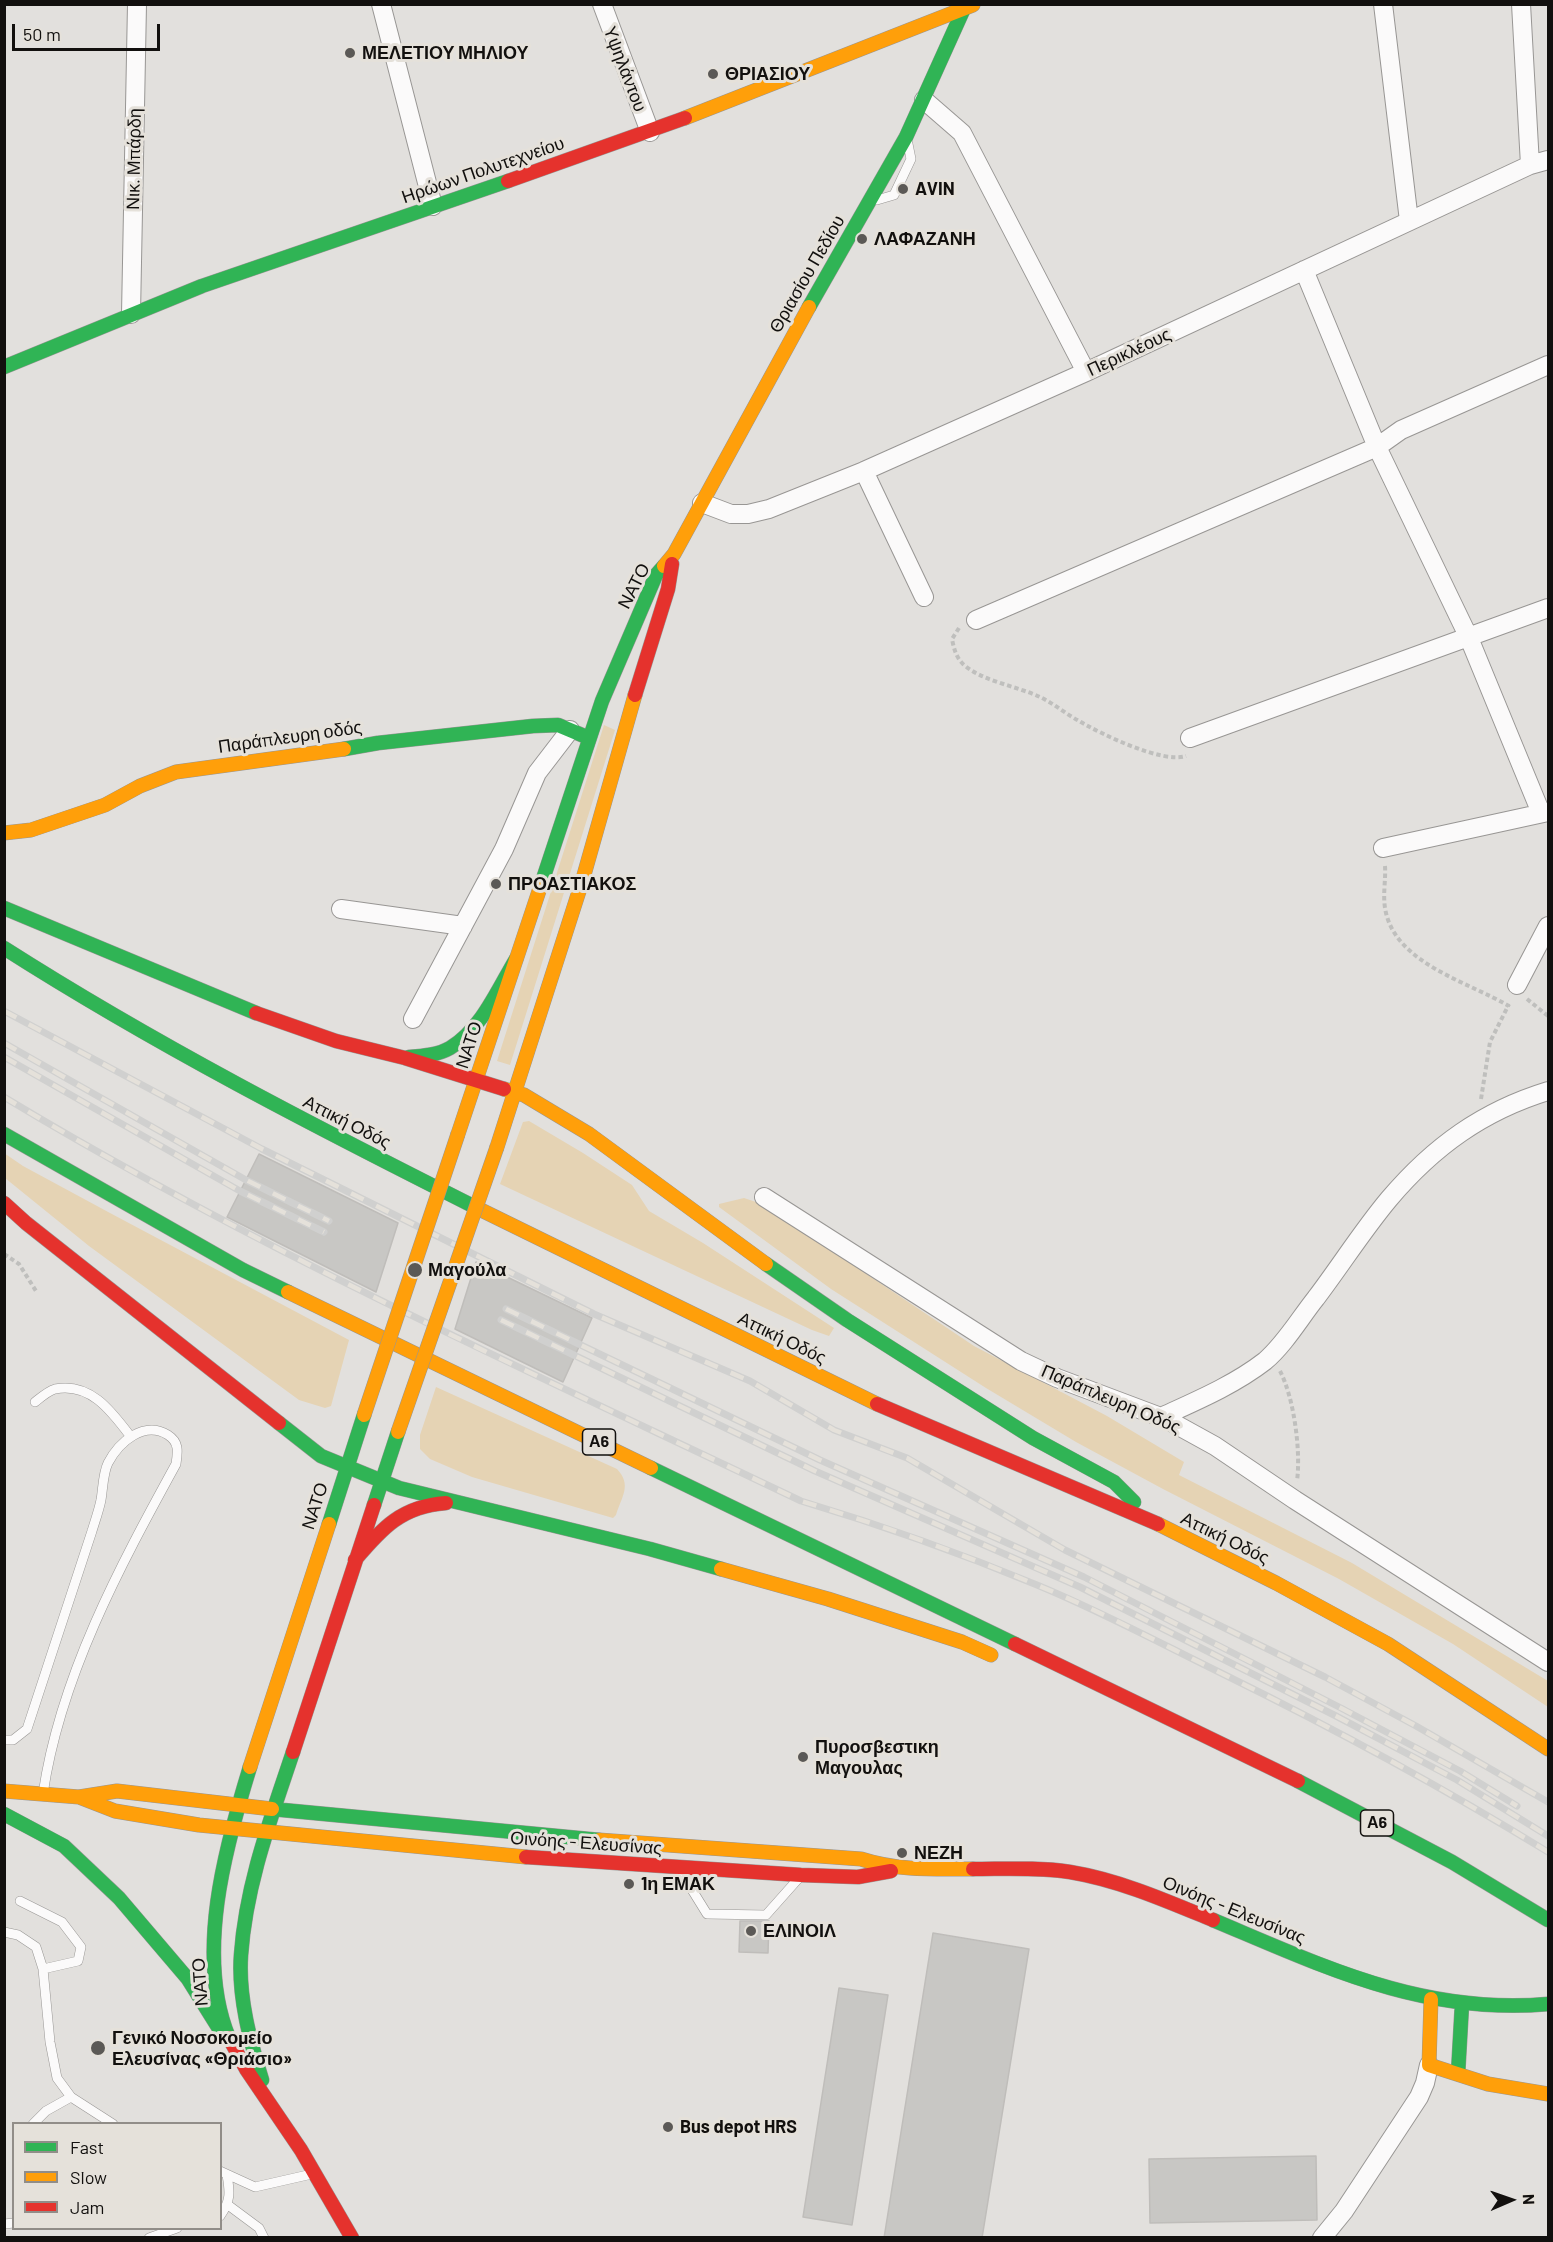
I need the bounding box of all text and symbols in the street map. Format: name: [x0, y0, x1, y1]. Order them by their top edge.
scale bar: [15, 12, 164, 50]
text: 50 m: [23, 23, 61, 45]
street label: Υψηλάντου: [599, 23, 651, 115]
place label: ΜΕΛΕΤΙΟΥ ΜΗΛΙΟΥ: [362, 42, 529, 64]
marker: ΜΕΛΕΤΙΟΥ ΜΗΛΙΟΥ: [343, 46, 357, 60]
place label: ΘΡΙΑΣΙΟΥ: [725, 63, 810, 85]
marker: ΘΡΙΑΣΙΟΥ: [706, 67, 720, 81]
street label: Νικ. Μπάρδη: [122, 108, 146, 210]
street label: Ηρώων Πολυτεχνείου: [399, 132, 567, 208]
place label: AVIN: [915, 178, 955, 200]
marker: AVIN: [896, 182, 910, 196]
street label: Θριασίου Πεδίου: [765, 211, 849, 337]
place label: ΛΑΦΑΖΑΝΗ: [874, 228, 976, 250]
marker: ΛΑΦΑΖΑΝΗ: [855, 232, 869, 246]
street label: Περικλέους: [1084, 323, 1174, 381]
street label: ΝΑΤΟ: [613, 560, 655, 612]
street label: Παράπλευρη οδός: [217, 716, 363, 758]
place label: ΠΡΟΑΣΤΙΑΚΟΣ: [508, 873, 636, 895]
marker: ΠΡΟΑΣΤΙΑΚΟΣ: [489, 877, 503, 891]
street label: ΝΑΤΟ: [451, 1019, 487, 1071]
street label: Αττική Οδός: [300, 1091, 394, 1153]
place label: Μαγούλα: [428, 1259, 506, 1281]
marker: Μαγούλα: [406, 1261, 424, 1279]
street label: Αττική Οδός: [734, 1307, 830, 1369]
street label: Παράπλευρη Οδός: [1038, 1360, 1184, 1438]
road number: Α6: [582, 1429, 616, 1455]
street label: ΝΑΤΟ: [297, 1480, 333, 1532]
street label: Αττική Οδός: [1177, 1507, 1273, 1569]
place label: Πυροσβεστικη Μαγουλας: [815, 1736, 939, 1778]
marker: Πυροσβεστικη Μαγουλας: [796, 1750, 810, 1764]
road number: Α6: [1360, 1810, 1394, 1836]
street label: Οινόης - Ελευσίνας: [509, 1827, 663, 1859]
place label: ΝΕΖΗ: [914, 1842, 963, 1864]
marker: ΝΕΖΗ: [895, 1846, 909, 1860]
street label: Οινόης - Ελευσίνας: [1159, 1872, 1309, 1948]
place label: 1η ΕΜΑΚ: [641, 1873, 715, 1895]
marker: 1η ΕΜΑΚ: [622, 1877, 636, 1891]
place label: ΕΛΙΝΟΙΛ: [763, 1920, 836, 1942]
marker: ΕΛΙΝΟΙΛ: [744, 1924, 758, 1938]
street label: ΝΑΤΟ: [188, 1957, 212, 2007]
place label: Γενικό Νοσοκομείο Ελευσίνας «Θριάσιο»: [112, 2027, 292, 2070]
marker: Γενικό Νοσοκομείο Ελευσίνας «Θριάσιο»: [89, 2039, 107, 2057]
place label: Bus depot HRS: [680, 2116, 797, 2138]
marker: Bus depot HRS: [661, 2120, 675, 2134]
legend: [12, 2122, 222, 2230]
text: Fast: [70, 2136, 104, 2158]
text: Slow: [70, 2166, 107, 2188]
north arrow: [1481, 2170, 1541, 2230]
text: N: [1520, 2194, 1539, 2205]
text: Jam: [70, 2196, 104, 2218]

